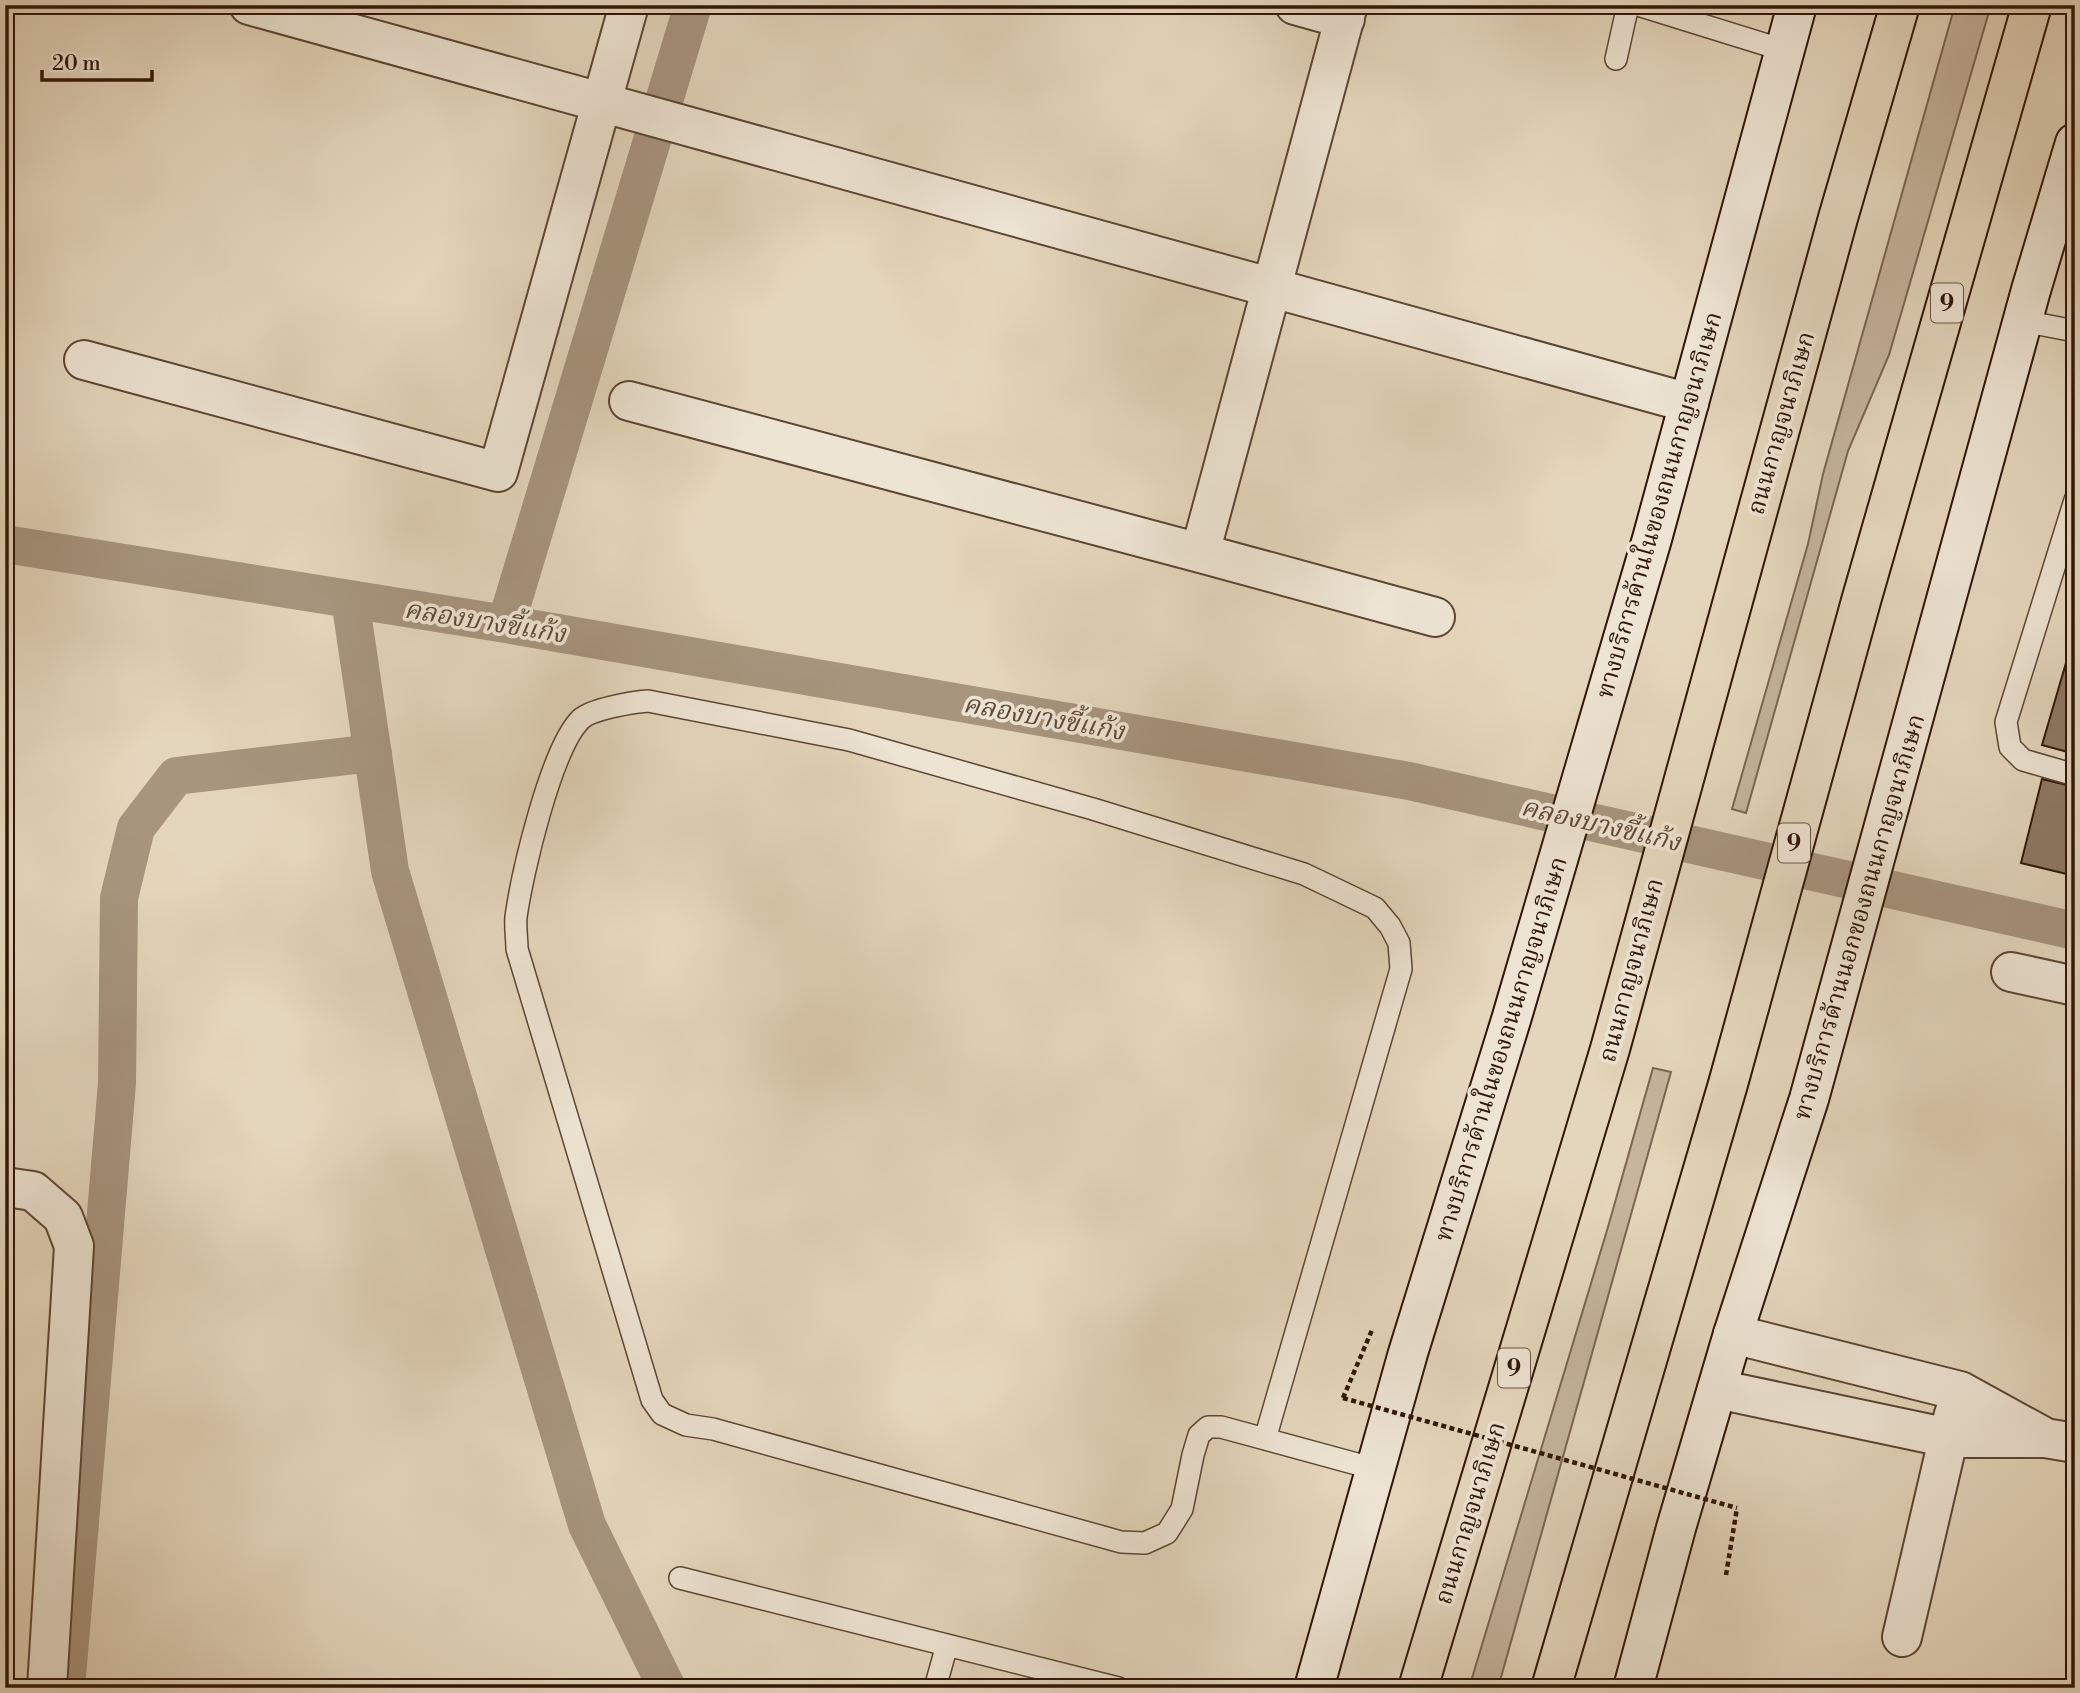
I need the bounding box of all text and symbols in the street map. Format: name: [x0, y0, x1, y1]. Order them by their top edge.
scale bar: [42, 38, 152, 82]
text: 20 m: [52, 51, 101, 77]
road number: 9: [1931, 284, 1963, 322]
street label: ทางบริการด้านในของถนนกาญจนาภิเษก: [1586, 307, 1730, 702]
street label: ถนนกาญจนาภิเษก: [1741, 328, 1822, 518]
water label: คลองบางขี้แก้ง: [402, 590, 569, 651]
water label: คลองบางขี้แก้ง: [961, 684, 1128, 748]
street label: ทางบริการด้านนอกของถนนกาญจนาภิเษก: [1788, 711, 1932, 1124]
water label: คลองบางขี้แก้ง: [1518, 787, 1686, 859]
road number: 9: [1778, 824, 1810, 862]
street label: ทางบริการด้านในของถนนกาญจนาภิเษก: [1425, 852, 1575, 1245]
street label: ถนนกาญจนาภิเษก: [1593, 875, 1671, 1065]
road number: 9: [1498, 1348, 1530, 1387]
street label: ถนนกาญจนาภิเษก: [1429, 1419, 1513, 1608]

